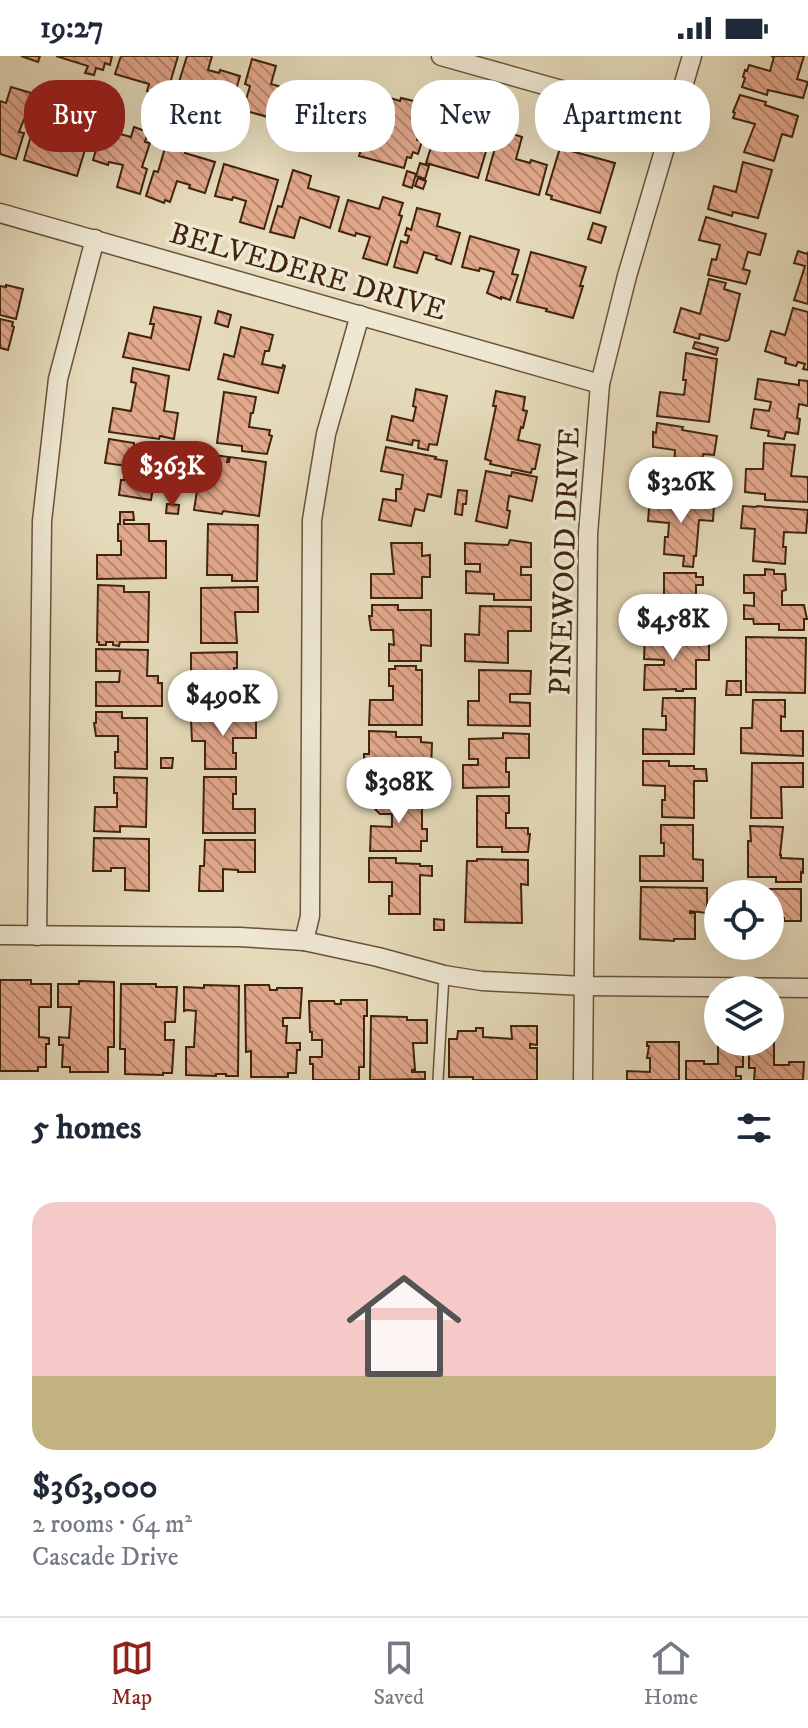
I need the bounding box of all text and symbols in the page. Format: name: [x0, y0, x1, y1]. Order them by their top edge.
text: 19:27: [40, 10, 104, 47]
chip: Buy: [24, 80, 125, 152]
chip: Rent: [141, 80, 250, 152]
chip: Filters: [266, 80, 395, 152]
chip: New: [411, 80, 519, 152]
chip: Apartment: [535, 80, 710, 152]
street label: BELVEDERE DRIVE: [165, 215, 450, 330]
street label: PINEWOOD DRIVE: [542, 426, 589, 696]
pin: $363K: [116, 441, 228, 509]
text: $363K: [139, 450, 205, 483]
pin: $326K: [625, 457, 737, 525]
text: $326K: [647, 466, 715, 499]
pin: $458K: [617, 594, 729, 662]
text: $458K: [636, 603, 710, 636]
pin: $490K: [167, 670, 279, 738]
text: $490K: [186, 679, 260, 712]
pin: $308K: [343, 757, 455, 825]
text: $308K: [364, 766, 434, 799]
map controls: [704, 880, 784, 1056]
button: locate: [704, 880, 784, 960]
button: layers: [704, 976, 784, 1056]
icon: filters: [732, 1106, 776, 1150]
text: 5 homes: [32, 1107, 141, 1149]
icon: home: [332, 1254, 476, 1398]
text: $363,000: [32, 1466, 158, 1508]
text: 2 rooms · 64 m²: [32, 1508, 192, 1541]
text: Cascade Drive: [32, 1541, 178, 1574]
tab: Map: [110, 1636, 154, 1711]
tab: Saved: [374, 1636, 424, 1711]
tab: Home: [644, 1636, 698, 1711]

